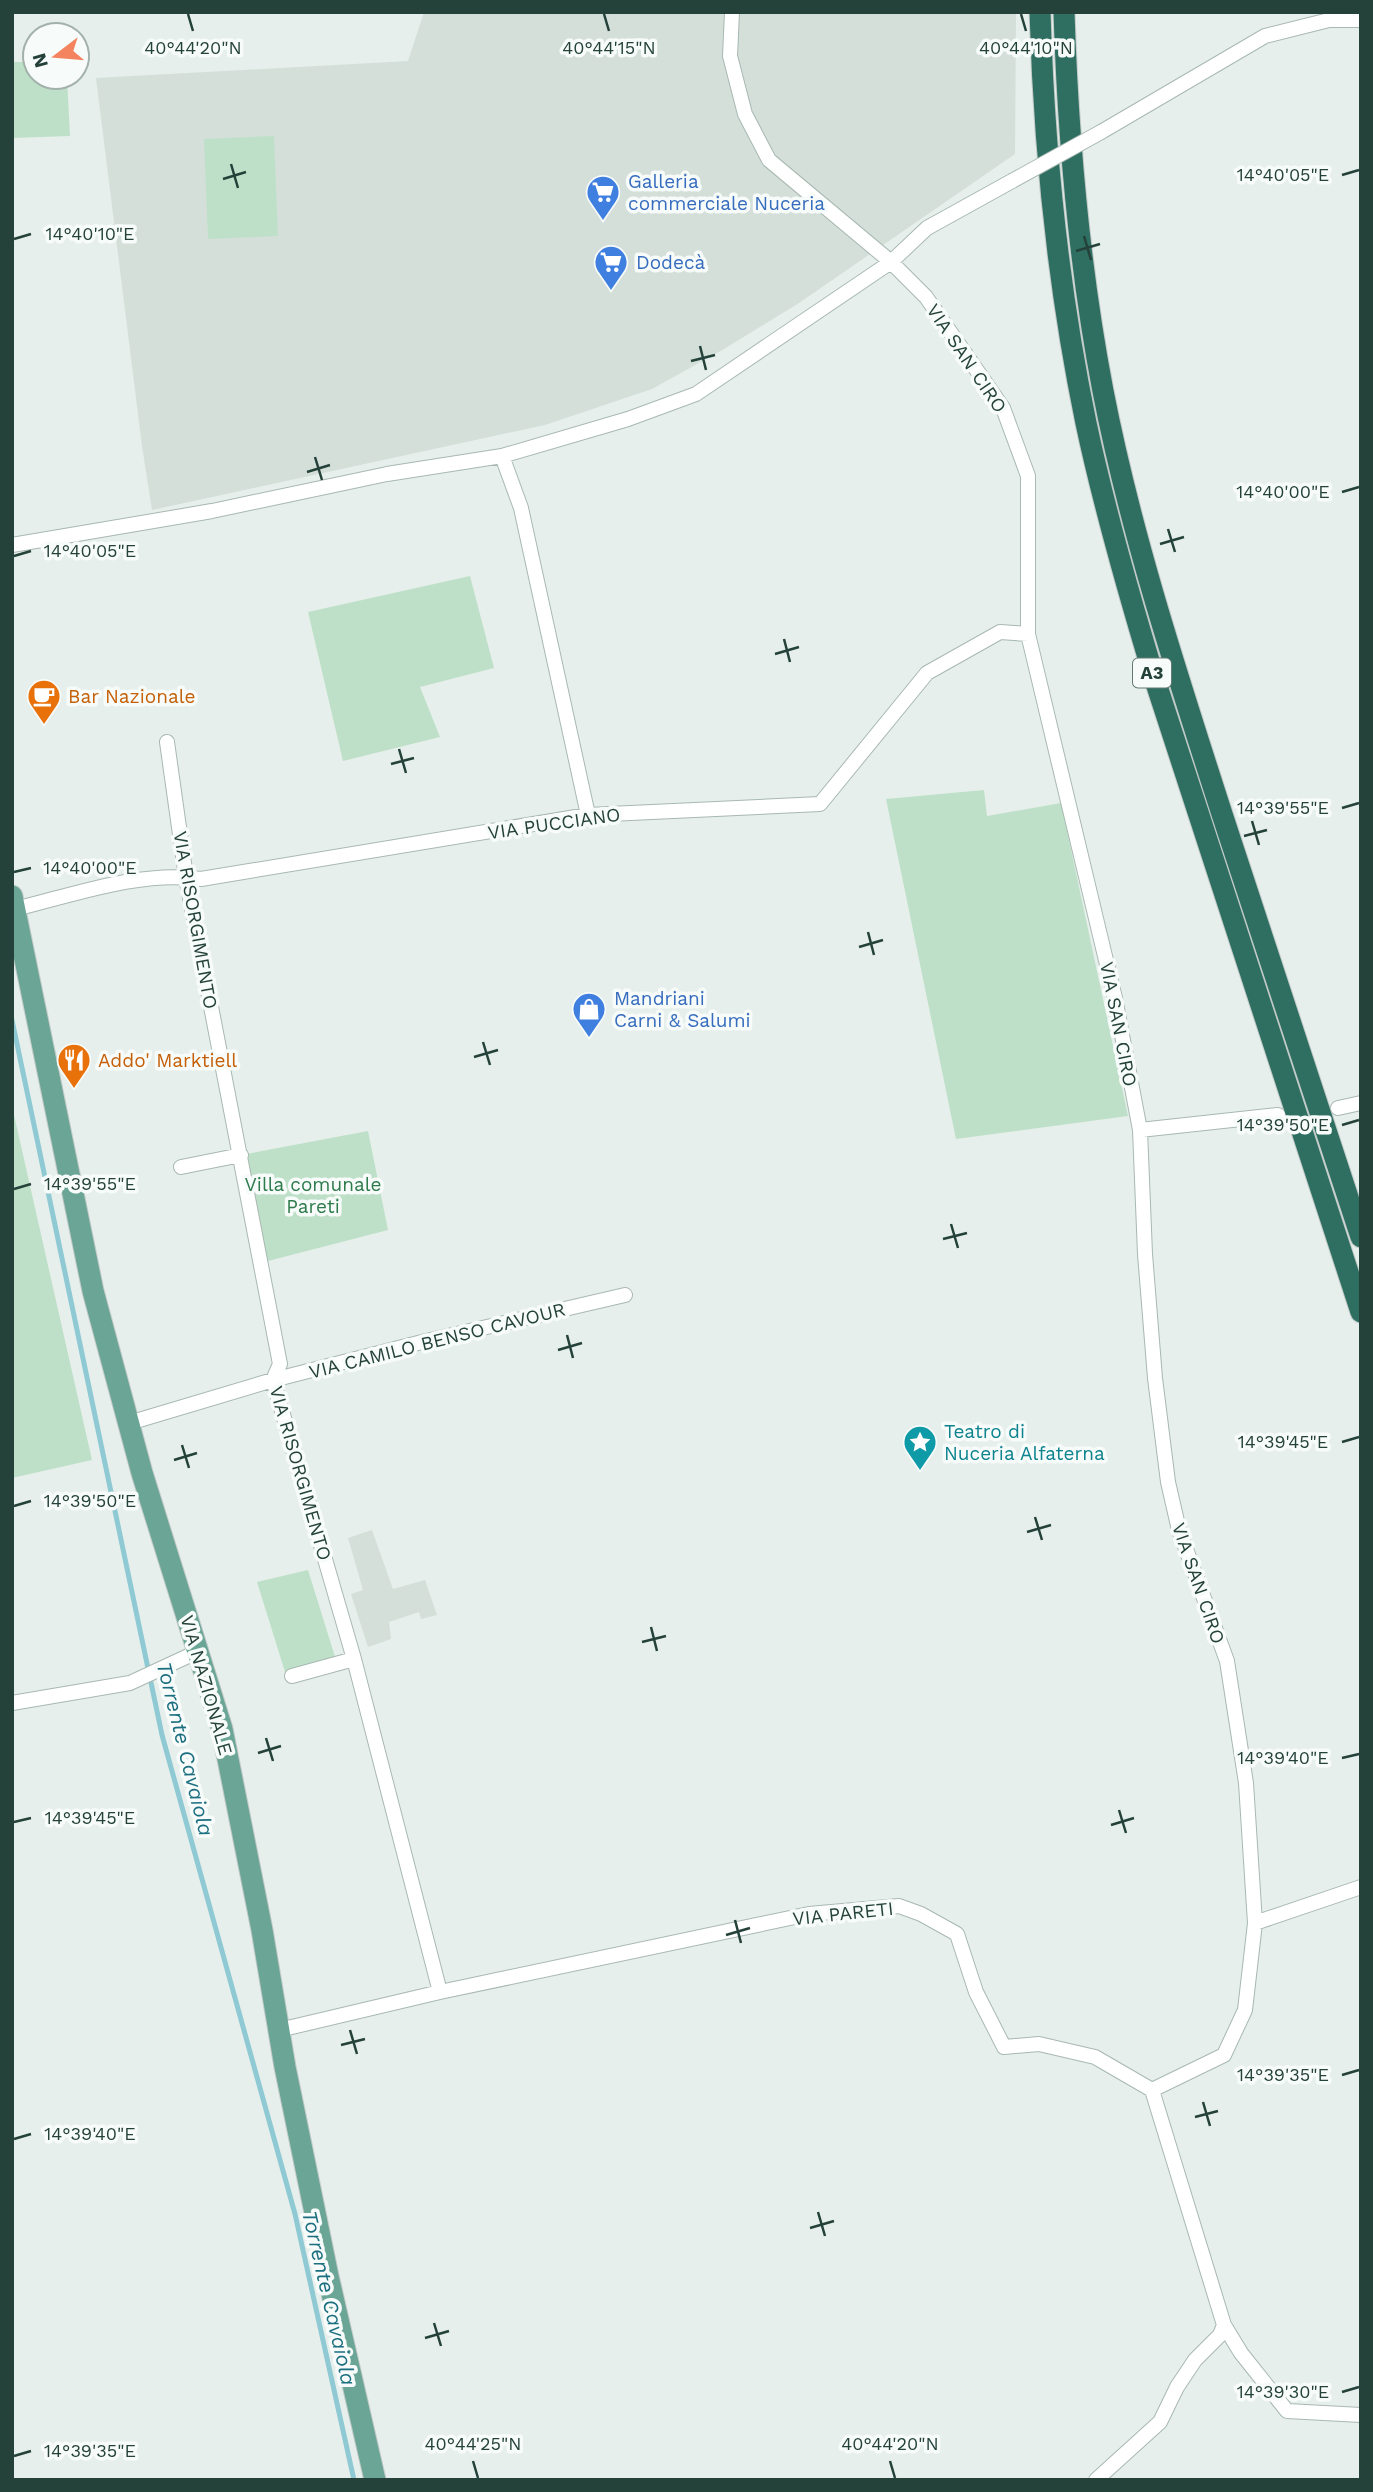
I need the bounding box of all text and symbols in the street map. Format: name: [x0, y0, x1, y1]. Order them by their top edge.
north arrow: [21, 21, 91, 91]
text: 40°44'20"N: [144, 37, 242, 58]
text: 40°44'15"N: [562, 37, 656, 58]
text: 40°44'10"N: [979, 37, 1073, 58]
text: N: [27, 51, 53, 70]
text: 14°40'05"E: [1237, 164, 1329, 185]
place label: Galleria commerciale Nuceria: [628, 170, 825, 215]
supermarket icon: Galleria commerciale Nuceria: [584, 173, 622, 222]
text: 14°40'10"E: [45, 223, 135, 244]
supermarket icon: Dodecà: [592, 243, 630, 292]
place label: Dodecà: [636, 251, 706, 274]
street label: VIA SAN CIRO: [922, 299, 1012, 417]
text: 14°40'00"E: [1236, 481, 1330, 502]
text: 14°40'05"E: [44, 540, 136, 561]
road number: A3: [1133, 658, 1171, 688]
cafe icon: Bar Nazionale: [25, 677, 63, 726]
place label: Bar Nazionale: [68, 685, 195, 708]
text: 14°39'55"E: [1237, 797, 1329, 818]
street label: VIA PUCCIANO: [486, 803, 622, 844]
street label: VIA RISORGIMENTO: [169, 829, 222, 1011]
text: 14°40'00"E: [43, 857, 137, 878]
street label: VIA SAN CIRO: [1095, 960, 1142, 1088]
place label: Mandriani Carni & Salumi: [614, 987, 751, 1032]
shop icon: Mandriani Carni & Salumi: [570, 990, 608, 1039]
restaurant icon: Addo' Marktiell: [55, 1041, 93, 1090]
place label: Addo' Marktiell: [98, 1049, 237, 1072]
text: 14°39'50"E: [1237, 1114, 1329, 1135]
text: 14°39'55"E: [44, 1173, 136, 1194]
park label: Villa comunale Pareti: [245, 1173, 381, 1218]
street label: VIA CAMILO BENSO CAVOUR: [307, 1297, 568, 1383]
street label: VIA RISORGIMENTO: [265, 1383, 336, 1563]
place label: Teatro di Nuceria Alfaterna: [944, 1420, 1105, 1465]
place icon: Teatro di Nuceria Alfaterna: [901, 1423, 939, 1472]
text: 14°39'45"E: [1238, 1431, 1328, 1452]
text: 14°39'50"E: [44, 1490, 136, 1511]
street label: VIA SAN CIRO: [1167, 1520, 1230, 1647]
street label: VIA NAZIONALE: [176, 1613, 237, 1758]
water label: Torrente Cavaiola: [152, 1659, 219, 1839]
text: 14°39'40"E: [1237, 1747, 1329, 1768]
text: 14°39'45"E: [45, 1807, 135, 1828]
street label: VIA PARETI: [791, 1897, 895, 1930]
text: 14°39'35"E: [1237, 2064, 1329, 2085]
text: 14°39'40"E: [44, 2123, 136, 2144]
water label: Torrente Cavaiola: [297, 2208, 362, 2388]
text: 14°39'30"E: [1237, 2381, 1329, 2402]
text: 40°44'25"N: [425, 2433, 521, 2454]
text: 40°44'20"N: [841, 2433, 939, 2454]
text: 14°39'35"E: [44, 2440, 136, 2461]

